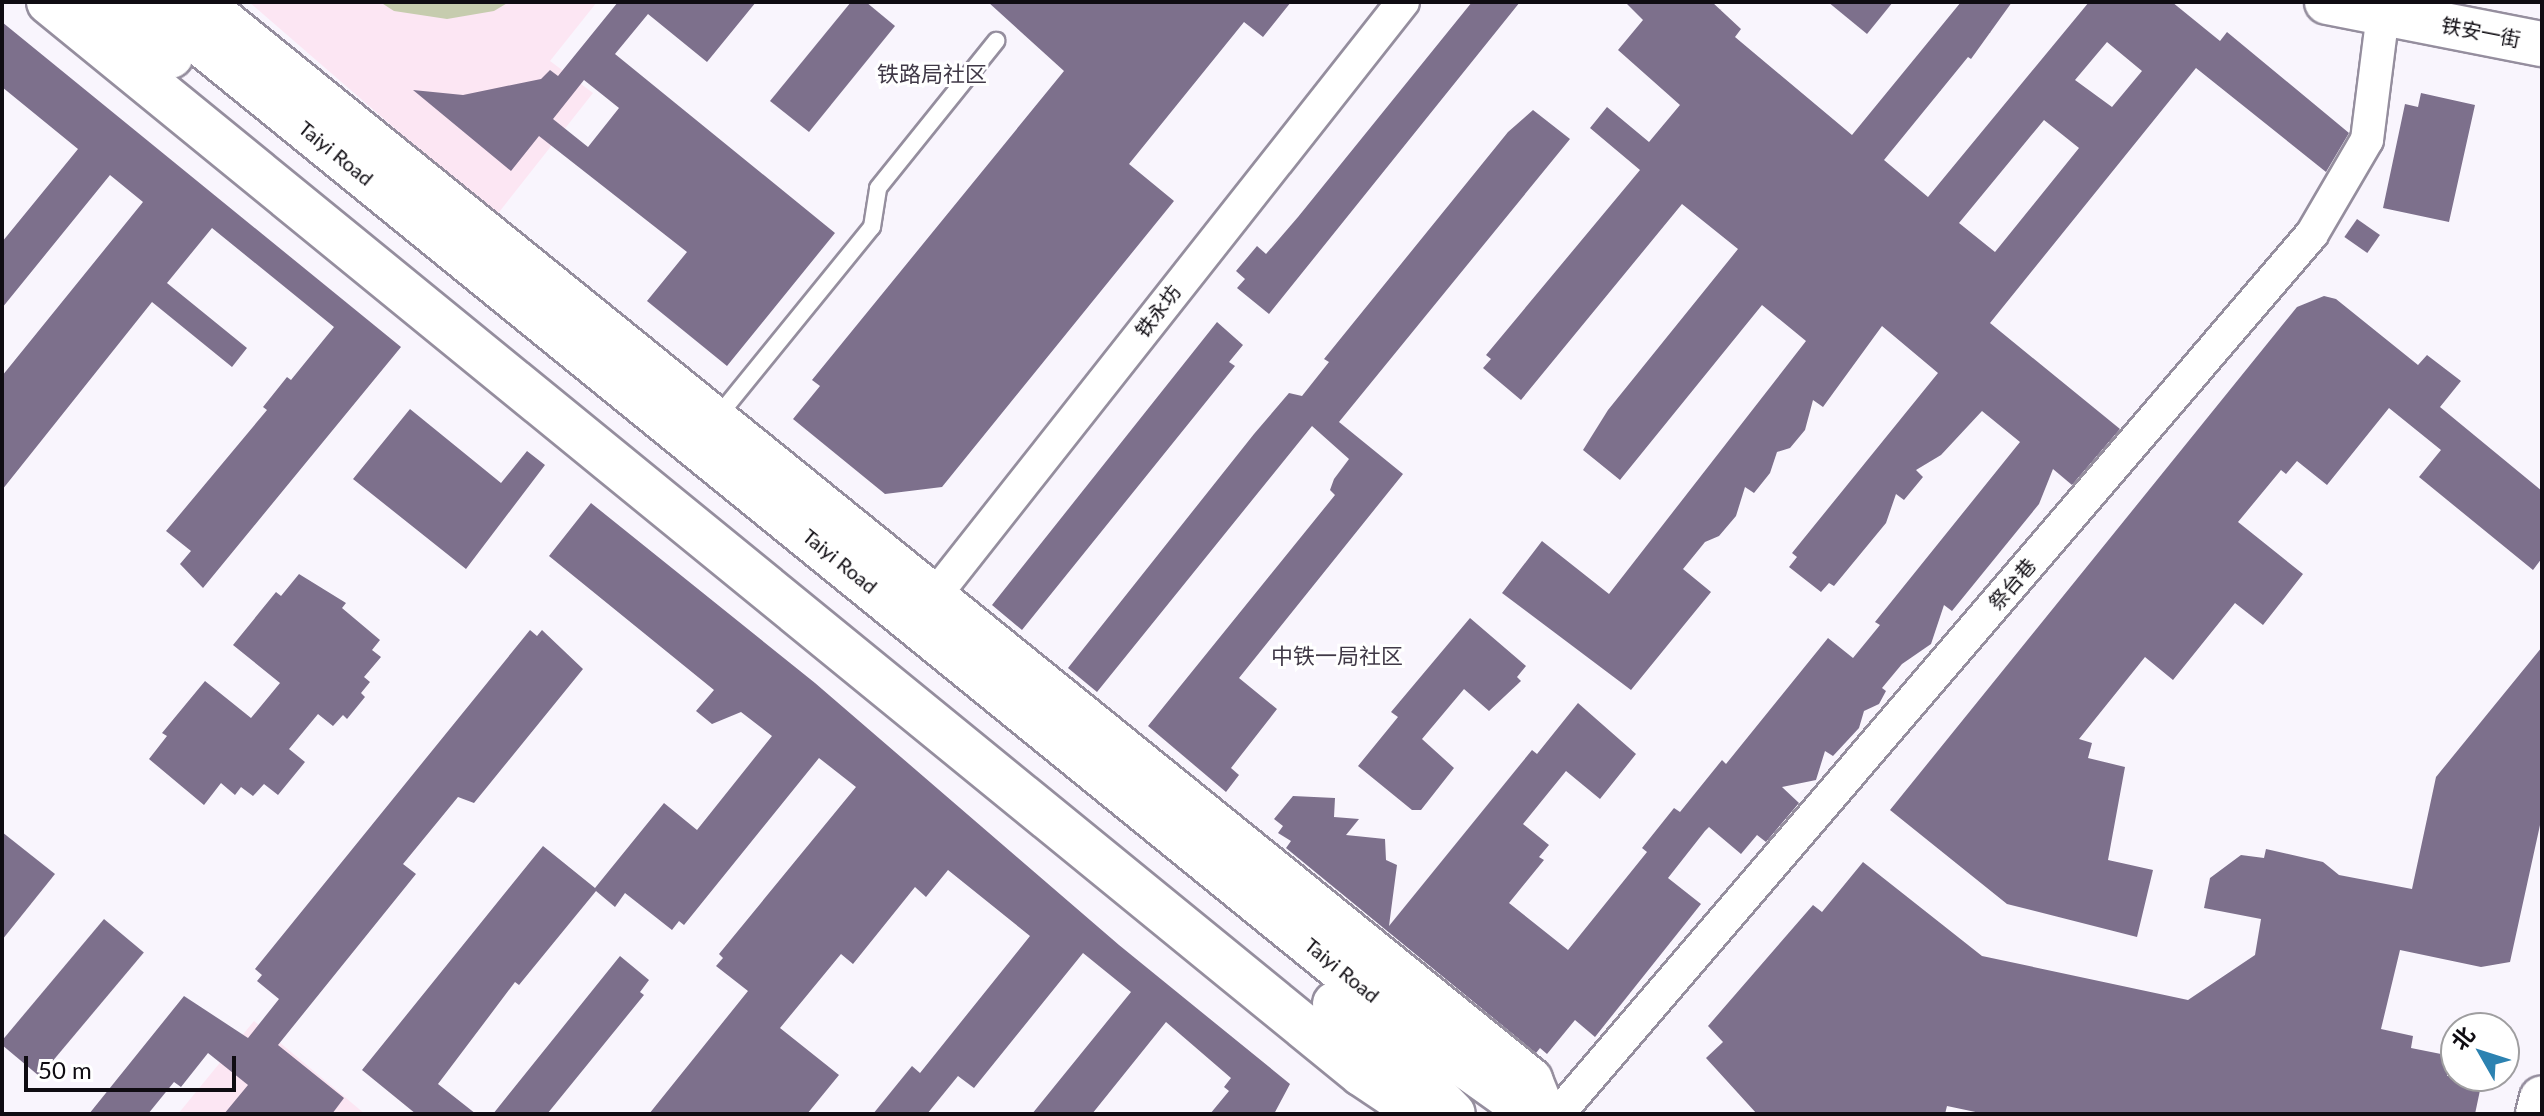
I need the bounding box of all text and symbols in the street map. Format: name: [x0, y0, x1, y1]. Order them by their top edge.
street label: 铁安一街: [2439, 13, 2523, 51]
district label: 铁路局社区: [877, 61, 987, 87]
street label: Taiyi Road: [294, 116, 378, 190]
street label: 铁永坊: [1130, 280, 1186, 342]
street label: Taiyi Road: [798, 524, 882, 598]
street label: 祭台巷: [1983, 553, 2041, 615]
district label: 中铁一局社区: [1271, 643, 1403, 669]
street label: Taiyi Road: [1300, 933, 1384, 1007]
north arrow: [2440, 1012, 2520, 1092]
text: 北: [2445, 1021, 2480, 1055]
scale bar: [28, 1040, 240, 1090]
text: 50 m: [38, 1055, 92, 1084]

